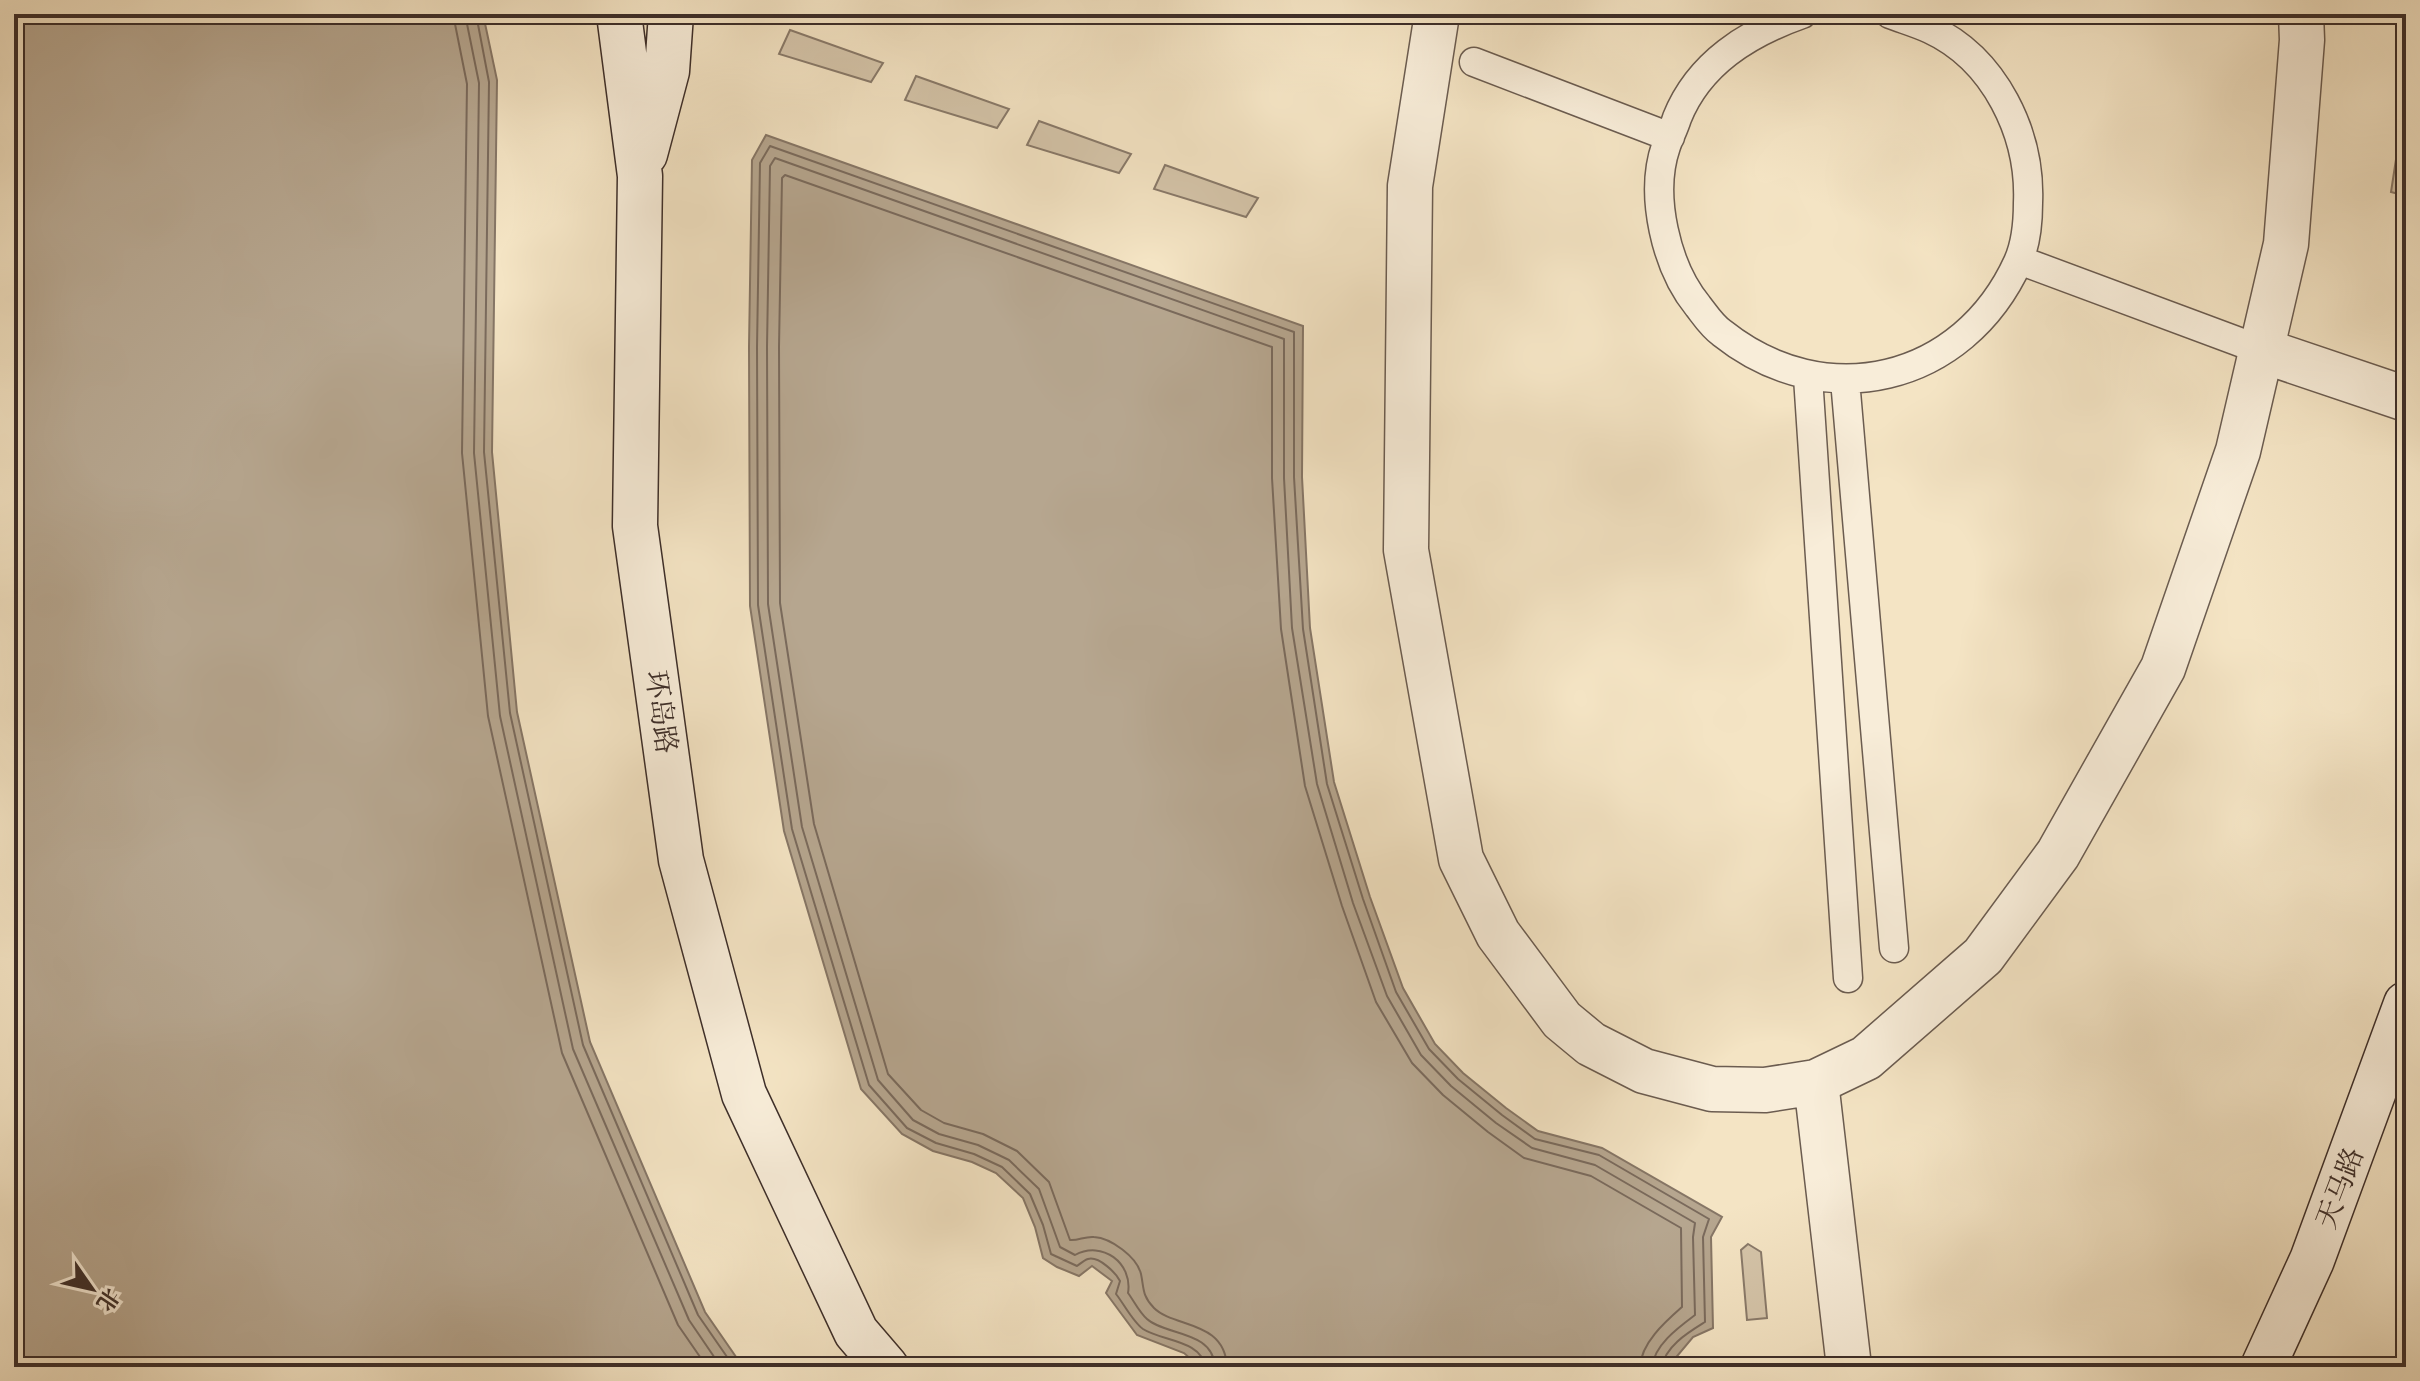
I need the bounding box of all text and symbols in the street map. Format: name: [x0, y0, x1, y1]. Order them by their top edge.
street label: 环岛路: [636, 668, 686, 756]
street label: 天马路: [2307, 1142, 2373, 1234]
north arrow: [52, 1249, 132, 1329]
text: 北: [89, 1282, 126, 1317]

